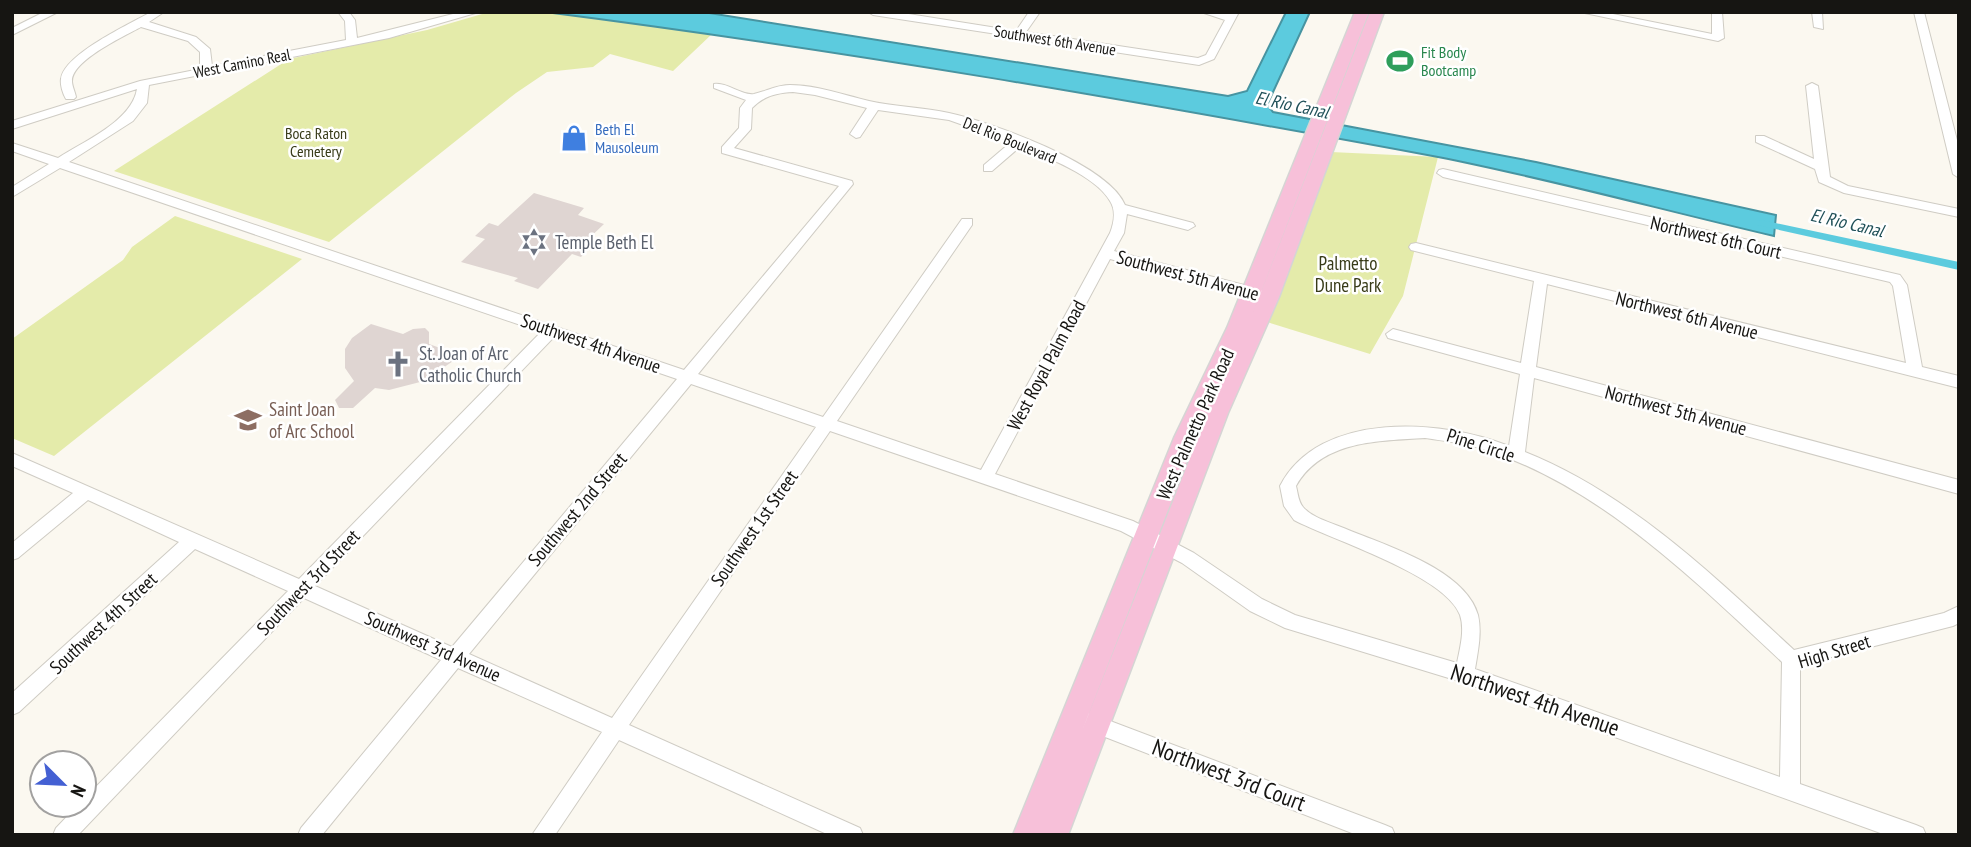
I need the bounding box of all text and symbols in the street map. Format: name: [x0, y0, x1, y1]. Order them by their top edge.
street label: Southwest 6th Avenue: [993, 20, 1117, 60]
place label: Fit Body Bootcamp: [1421, 42, 1476, 80]
street label: West Camino Real: [192, 44, 293, 82]
sports icon: Fit Body Bootcamp: [1385, 46, 1415, 76]
water label: El Rio Canal: [1253, 86, 1333, 124]
street label: Del Rio Boulevard: [960, 112, 1060, 168]
place label: Beth El Mausoleum: [595, 119, 659, 157]
park label: Boca Raton Cemetery: [285, 123, 347, 161]
shop icon: Beth El Mausoleum: [559, 123, 589, 153]
water label: El Rio Canal: [1808, 203, 1888, 242]
street label: Northwest 6th Court: [1648, 210, 1785, 264]
synagogue icon: Temple Beth El: [519, 227, 549, 257]
place label: Temple Beth El: [555, 230, 654, 254]
street label: Southwest 5th Avenue: [1114, 244, 1262, 306]
park label: Palmetto Dune Park: [1315, 251, 1382, 297]
street label: Northwest 6th Avenue: [1613, 286, 1761, 344]
street label: West Royal Palm Road: [1002, 296, 1090, 434]
street label: Southwest 4th Avenue: [518, 308, 664, 378]
place label: St. Joan of Arc Catholic Church: [419, 341, 521, 387]
street label: West Palmetto Park Road: [1151, 345, 1239, 503]
church icon: St. Joan of Arc Catholic Church: [383, 349, 413, 379]
street label: Northwest 5th Avenue: [1602, 380, 1750, 441]
place label: Saint Joan of Arc School: [269, 397, 355, 443]
school or university icon: Saint Joan of Arc School: [233, 405, 263, 435]
street label: Pine Circle: [1444, 423, 1518, 467]
street label: Southwest 2nd Street: [522, 447, 632, 571]
street label: Southwest 1st Street: [705, 465, 803, 591]
street label: Southwest 3rd Street: [251, 523, 365, 640]
street label: Southwest 4th Street: [44, 567, 162, 679]
street label: Southwest 3rd Avenue: [361, 605, 505, 687]
street label: High Street: [1795, 628, 1874, 673]
street label: Northwest 4th Avenue: [1447, 657, 1623, 742]
street label: Northwest 3rd Court: [1148, 732, 1311, 817]
north arrow: [28, 749, 98, 819]
text: N: [65, 781, 92, 800]

